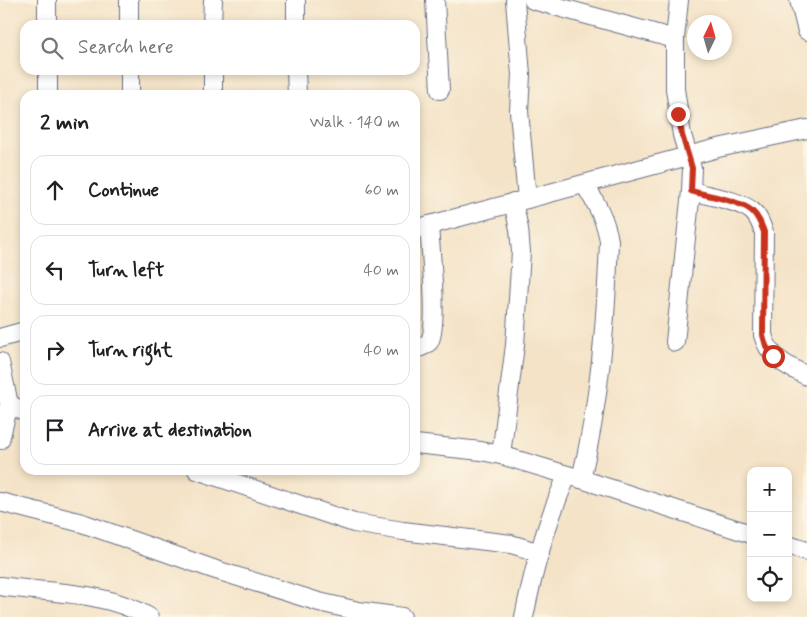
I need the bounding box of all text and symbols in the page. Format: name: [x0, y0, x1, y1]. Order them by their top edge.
north arrow: [687, 15, 732, 60]
search box: [20, 20, 420, 75]
icon: search: [38, 34, 66, 62]
text: Search here: [78, 35, 174, 60]
route end: [667, 103, 690, 126]
text: 2 min: [40, 109, 89, 137]
text: Walk · 140 m: [310, 112, 400, 133]
icon: ahead: [41, 176, 69, 204]
text: Continue: [88, 178, 159, 203]
text: 60 m: [365, 180, 399, 201]
icon: left: [41, 256, 69, 284]
text: Turn left: [88, 258, 164, 283]
text: 40 m: [363, 260, 399, 281]
icon: right: [41, 336, 69, 364]
text: Turn right: [88, 338, 172, 363]
text: 40 m: [363, 340, 399, 361]
route start: [762, 345, 785, 368]
icon: arrive: [41, 416, 69, 444]
text: Arrive at destination: [88, 418, 252, 443]
map controls: [747, 467, 792, 602]
button: +: [747, 467, 792, 512]
button: −: [747, 512, 792, 557]
button: locate: [747, 557, 792, 602]

